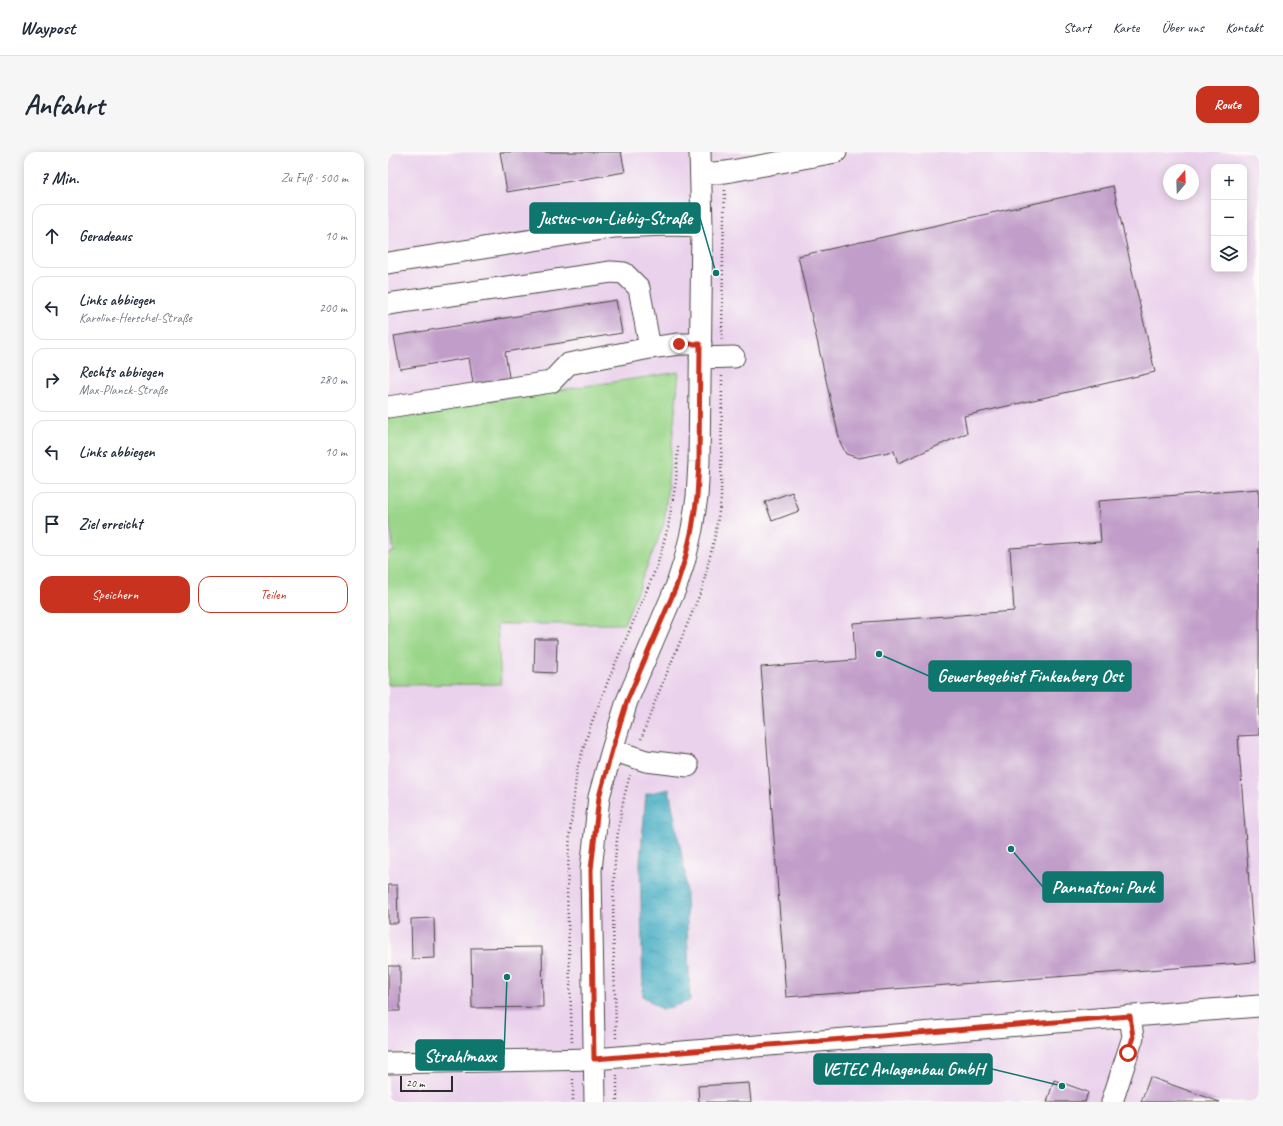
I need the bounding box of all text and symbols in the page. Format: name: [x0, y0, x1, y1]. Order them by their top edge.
text: Waypost: [20, 16, 75, 40]
text: Start: [1063, 19, 1091, 36]
text: Karte: [1113, 19, 1139, 36]
text: Über uns: [1161, 19, 1203, 36]
text: Kontakt: [1225, 19, 1263, 36]
button: Route: [1196, 86, 1259, 123]
text: Anfahrt: [24, 87, 104, 122]
north arrow: [1163, 164, 1199, 200]
map controls: [1211, 164, 1247, 272]
button: +: [1211, 164, 1247, 200]
text: 7 Min.: [40, 168, 79, 189]
text: Zu Fuß · 500 m: [281, 170, 348, 186]
button: −: [1211, 200, 1247, 236]
callout: Justus-von-Liebig-Straße: [530, 203, 700, 233]
text: Justus-von-Liebig-Straße: [536, 207, 694, 229]
icon: ahead: [41, 225, 63, 247]
text: Geradeaus: [79, 227, 132, 246]
text: 10 m: [325, 228, 347, 244]
button: layers: [1211, 236, 1247, 272]
text: Links abbiegen: [79, 291, 155, 310]
icon: left: [41, 297, 63, 319]
text: 200 m: [319, 300, 347, 316]
text: Karoline-Herschel-Straße: [79, 310, 192, 326]
route end: [670, 335, 688, 353]
text: Rechts abbiegen: [79, 363, 163, 382]
icon: right: [41, 369, 63, 391]
text: 280 m: [319, 372, 347, 388]
text: Max-Planck-Straße: [79, 382, 167, 398]
icon: left: [41, 441, 63, 463]
text: Links abbiegen: [79, 443, 155, 462]
text: 10 m: [325, 444, 347, 460]
icon: arrive: [41, 513, 63, 535]
text: Ziel erreicht: [79, 515, 142, 534]
button: Speichern: [40, 576, 190, 613]
button: Teilen: [198, 576, 348, 613]
callout: Gewerbegebiet Finkenberg Ost: [929, 661, 1131, 691]
text: Gewerbegebiet Finkenberg Ost: [937, 665, 1125, 687]
callout: Pannattoni Park: [1043, 872, 1163, 902]
text: Pannattoni Park: [1052, 876, 1156, 898]
callout: Strahlmaxx: [416, 1040, 504, 1070]
route start: [1119, 1044, 1137, 1062]
text: Strahlmaxx: [424, 1045, 498, 1067]
callout: VETEC Anlagenbau GmbH: [814, 1054, 992, 1084]
text: VETEC Anlagenbau GmbH: [822, 1058, 988, 1080]
scale bar: [400, 1074, 453, 1093]
text: 20 m: [406, 1076, 425, 1090]

